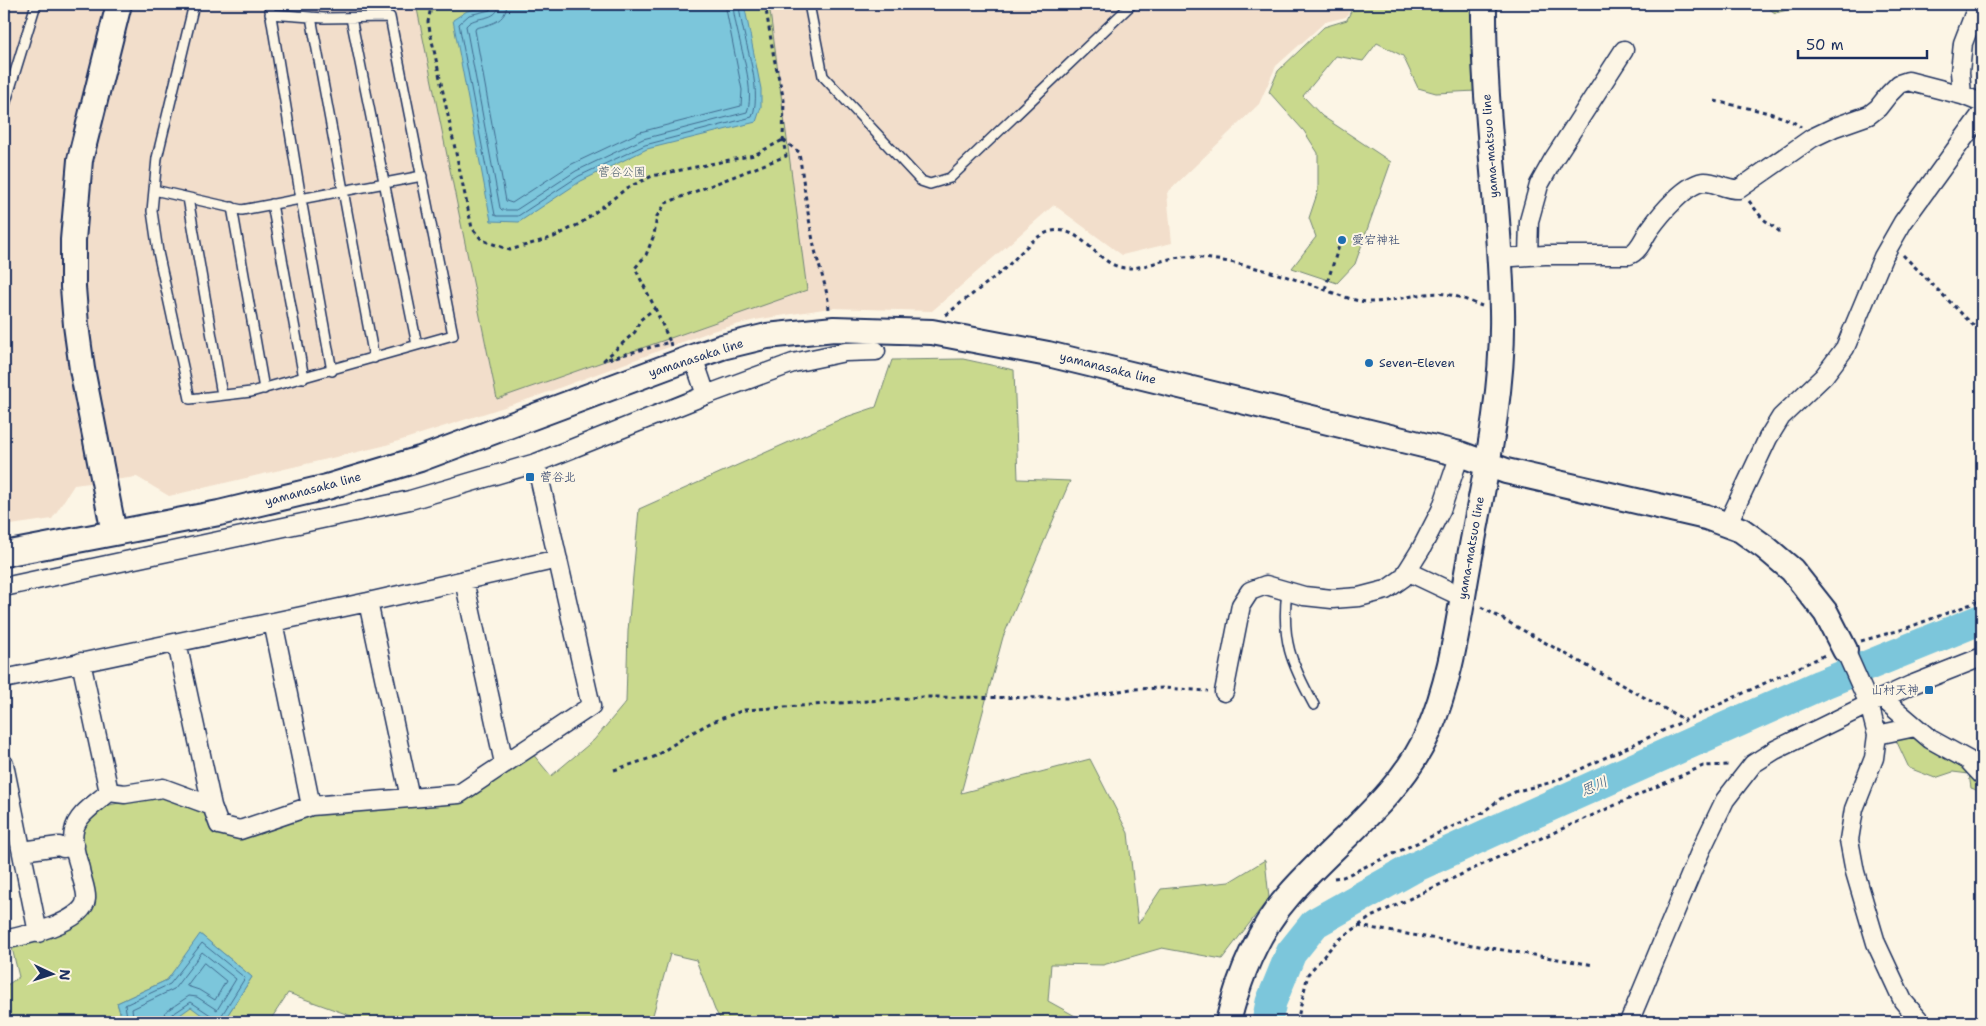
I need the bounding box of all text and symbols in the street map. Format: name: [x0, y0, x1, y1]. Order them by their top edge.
scale bar: [1798, 28, 1927, 60]
text: 50 m: [1806, 35, 1844, 55]
street label: yama-matsuo line: [1478, 93, 1502, 199]
park label: 菅谷公園: [598, 164, 646, 180]
place label: 愛宕神社: [1352, 232, 1400, 248]
marker: 愛宕神社: [1336, 234, 1348, 246]
street label: yamanasaka line: [646, 335, 746, 381]
street label: yamanasaka line: [1058, 348, 1158, 388]
place label: Seven-Eleven: [1379, 355, 1455, 371]
marker: Seven-Eleven: [1363, 357, 1375, 369]
street label: yamanasaka line: [263, 468, 363, 510]
place label: 菅谷北: [540, 469, 576, 485]
marker: 菅谷北: [524, 471, 536, 483]
street label: yama-matsuo line: [1454, 495, 1488, 601]
place label: 山村天神: [1871, 682, 1919, 698]
marker: 山村天神: [1923, 684, 1935, 696]
water label: 思川: [1578, 772, 1610, 800]
north arrow: [28, 948, 78, 998]
text: N: [56, 969, 74, 981]

